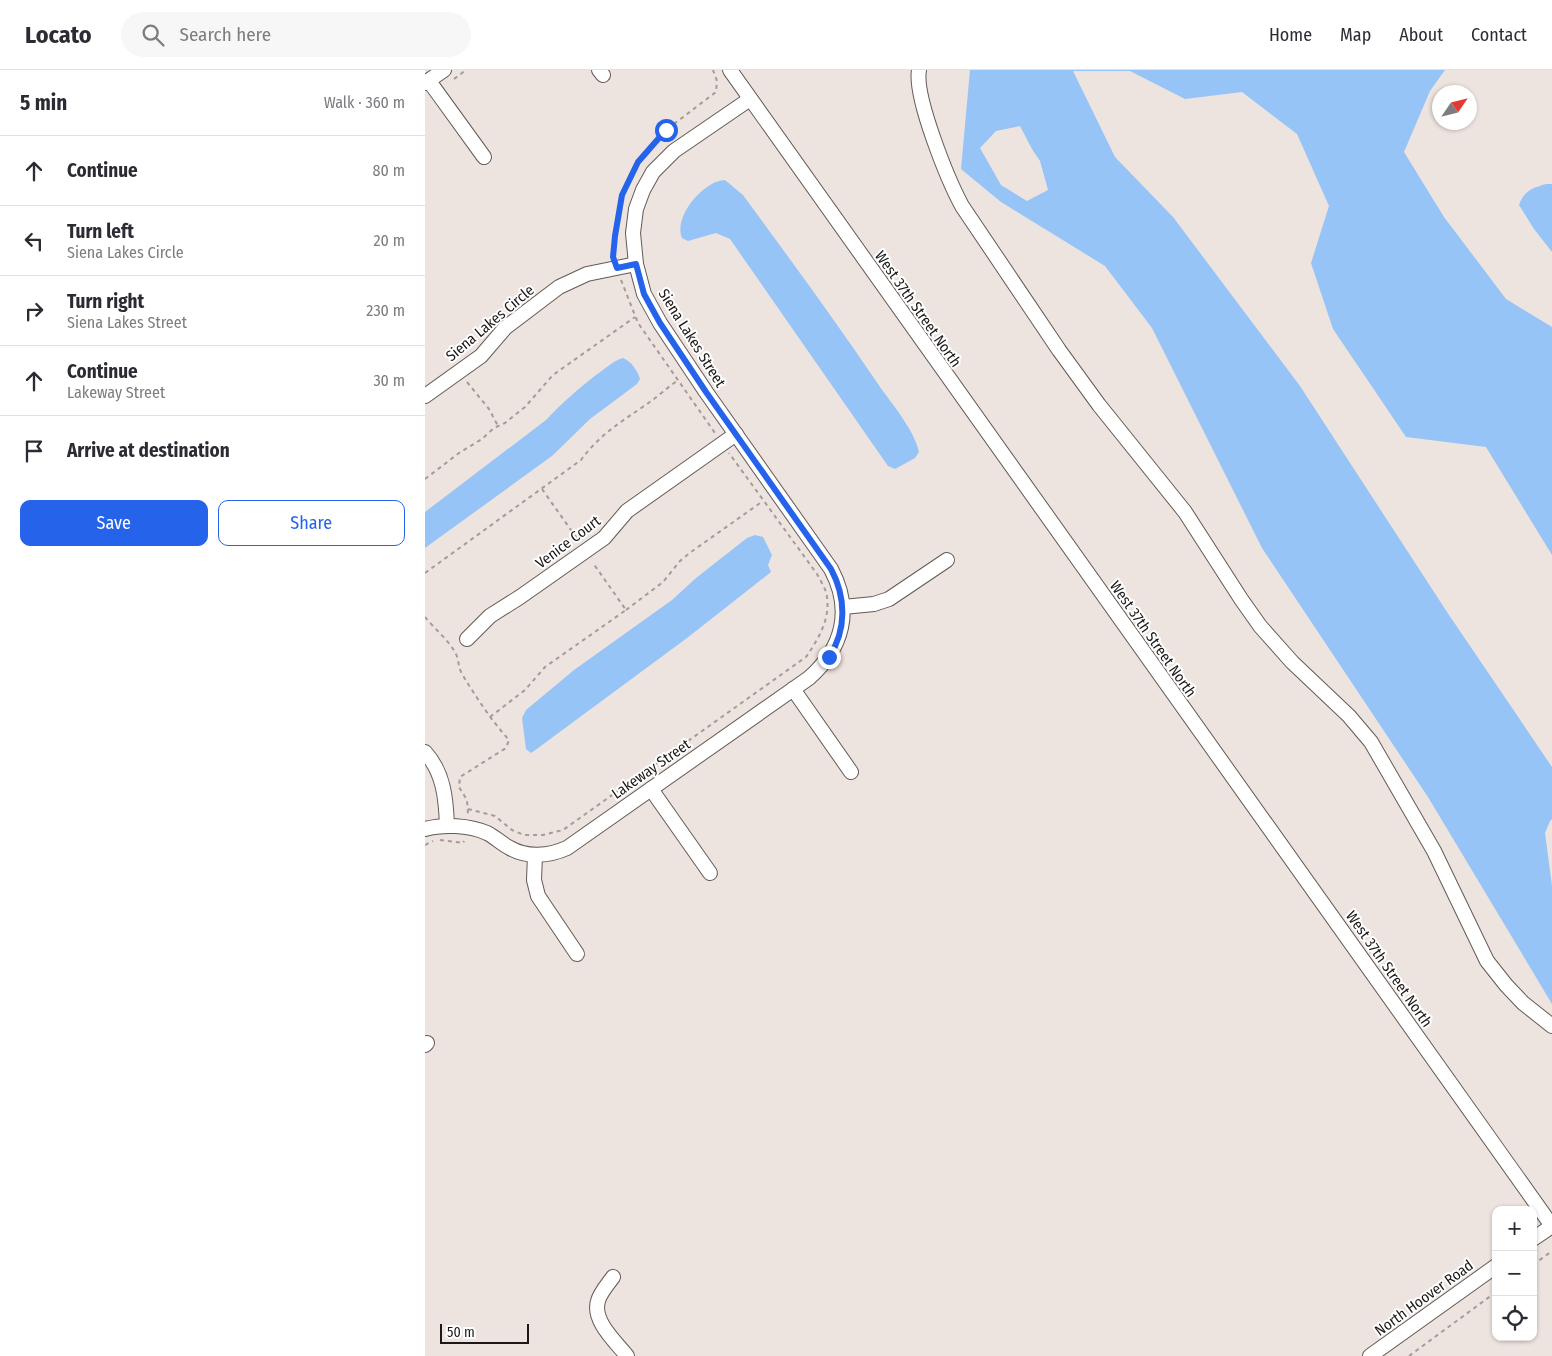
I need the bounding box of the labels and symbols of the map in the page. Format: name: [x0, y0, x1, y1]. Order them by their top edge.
north arrow: [1432, 85, 1477, 130]
route start: [655, 119, 678, 142]
street label: West 37th Street North: [871, 247, 965, 371]
street label: Siena Lakes Circle: [442, 281, 538, 365]
street label: Siena Lakes Street: [655, 286, 729, 390]
street label: Venice Court: [532, 512, 604, 572]
street label: West 37th Street North: [1106, 577, 1200, 701]
route end: [818, 646, 841, 669]
street label: Lakeway Street: [608, 735, 694, 803]
street label: West 37th Street North: [1342, 907, 1436, 1031]
street label: North Hoover Road: [1371, 1256, 1477, 1340]
scale bar: [440, 1321, 529, 1344]

